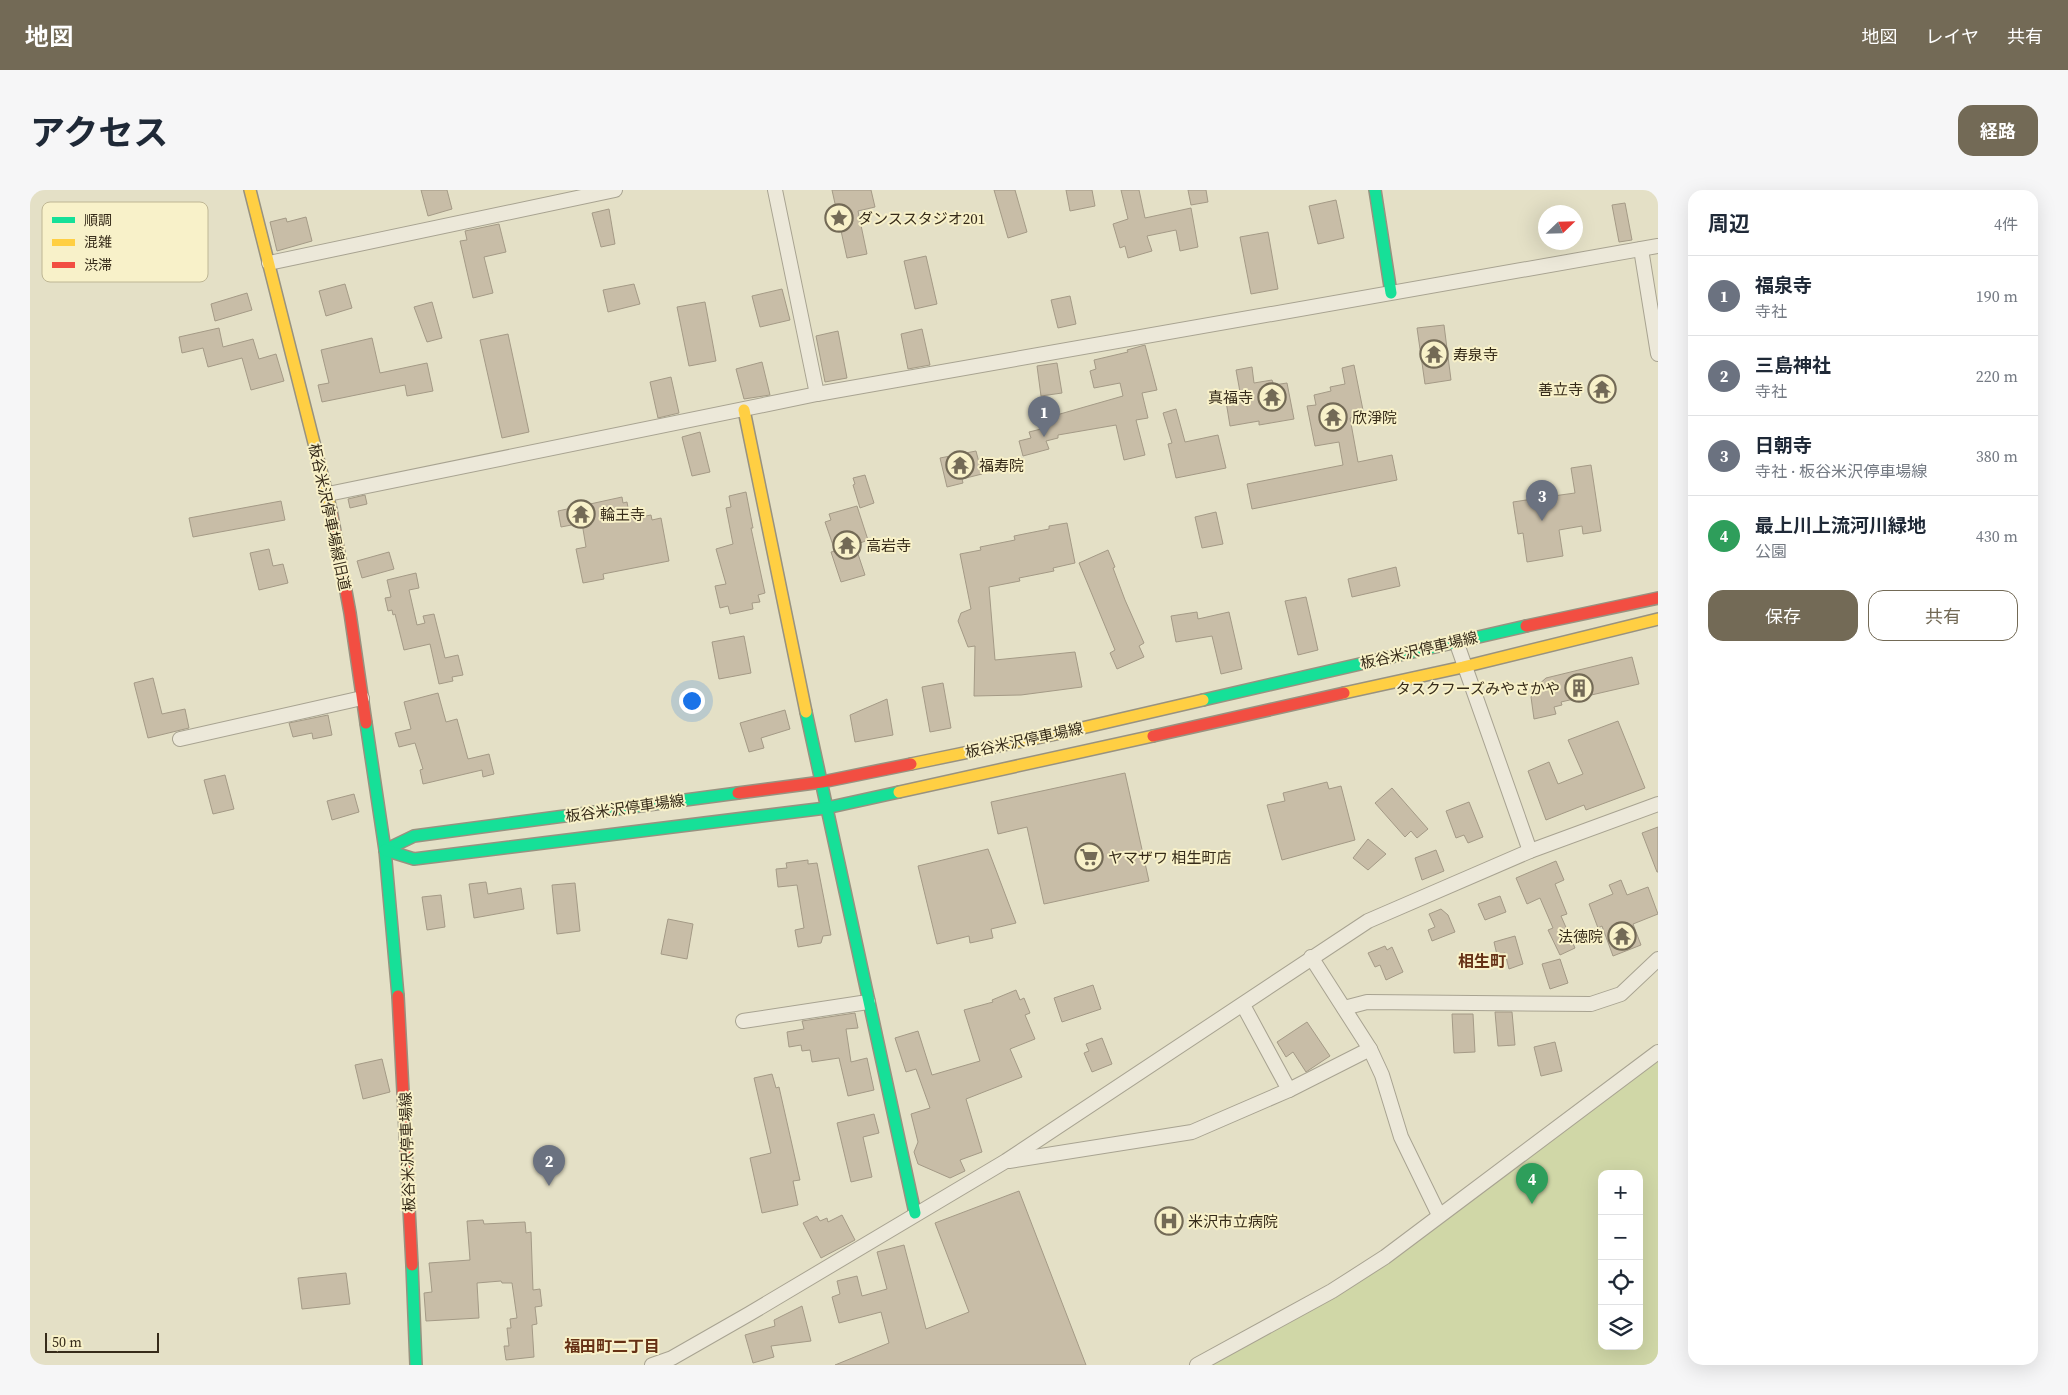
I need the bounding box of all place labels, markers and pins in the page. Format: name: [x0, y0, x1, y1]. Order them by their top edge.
place icon: ダンススタジオ201: [824, 203, 854, 233]
place label: ダンススタジオ201: [858, 208, 985, 229]
temple icon: 寿泉寺: [1419, 339, 1449, 369]
place label: 寿泉寺: [1453, 344, 1498, 365]
temple icon: 善立寺: [1587, 374, 1617, 404]
place label: 善立寺: [1538, 379, 1583, 400]
temple icon: 真福寺: [1257, 382, 1287, 412]
place label: 真福寺: [1208, 387, 1253, 408]
pin: 1: [1028, 396, 1060, 437]
temple icon: 欣淨院: [1318, 402, 1348, 432]
place label: 欣淨院: [1352, 407, 1397, 428]
temple icon: 福寿院: [945, 450, 975, 480]
place label: 福寿院: [979, 455, 1024, 476]
pin: 3: [1526, 480, 1558, 521]
temple icon: 輪王寺: [566, 499, 596, 529]
place label: 輪王寺: [600, 504, 645, 525]
temple icon: 高岩寺: [832, 530, 862, 560]
place label: 高岩寺: [866, 535, 911, 556]
building icon: タスクフーズみやさかや: [1564, 673, 1594, 703]
place label: タスクフーズみやさかや: [1396, 678, 1560, 699]
supermarket icon: ヤマザワ 相生町店: [1074, 842, 1104, 872]
place label: ヤマザワ 相生町店: [1108, 847, 1232, 868]
temple icon: 法徳院: [1607, 921, 1637, 951]
place label: 法徳院: [1558, 926, 1603, 947]
pin: 2: [533, 1145, 565, 1186]
pin: 4: [1516, 1163, 1548, 1204]
hospital icon: 米沢市立病院: [1154, 1206, 1184, 1236]
place label: 米沢市立病院: [1188, 1211, 1278, 1232]

